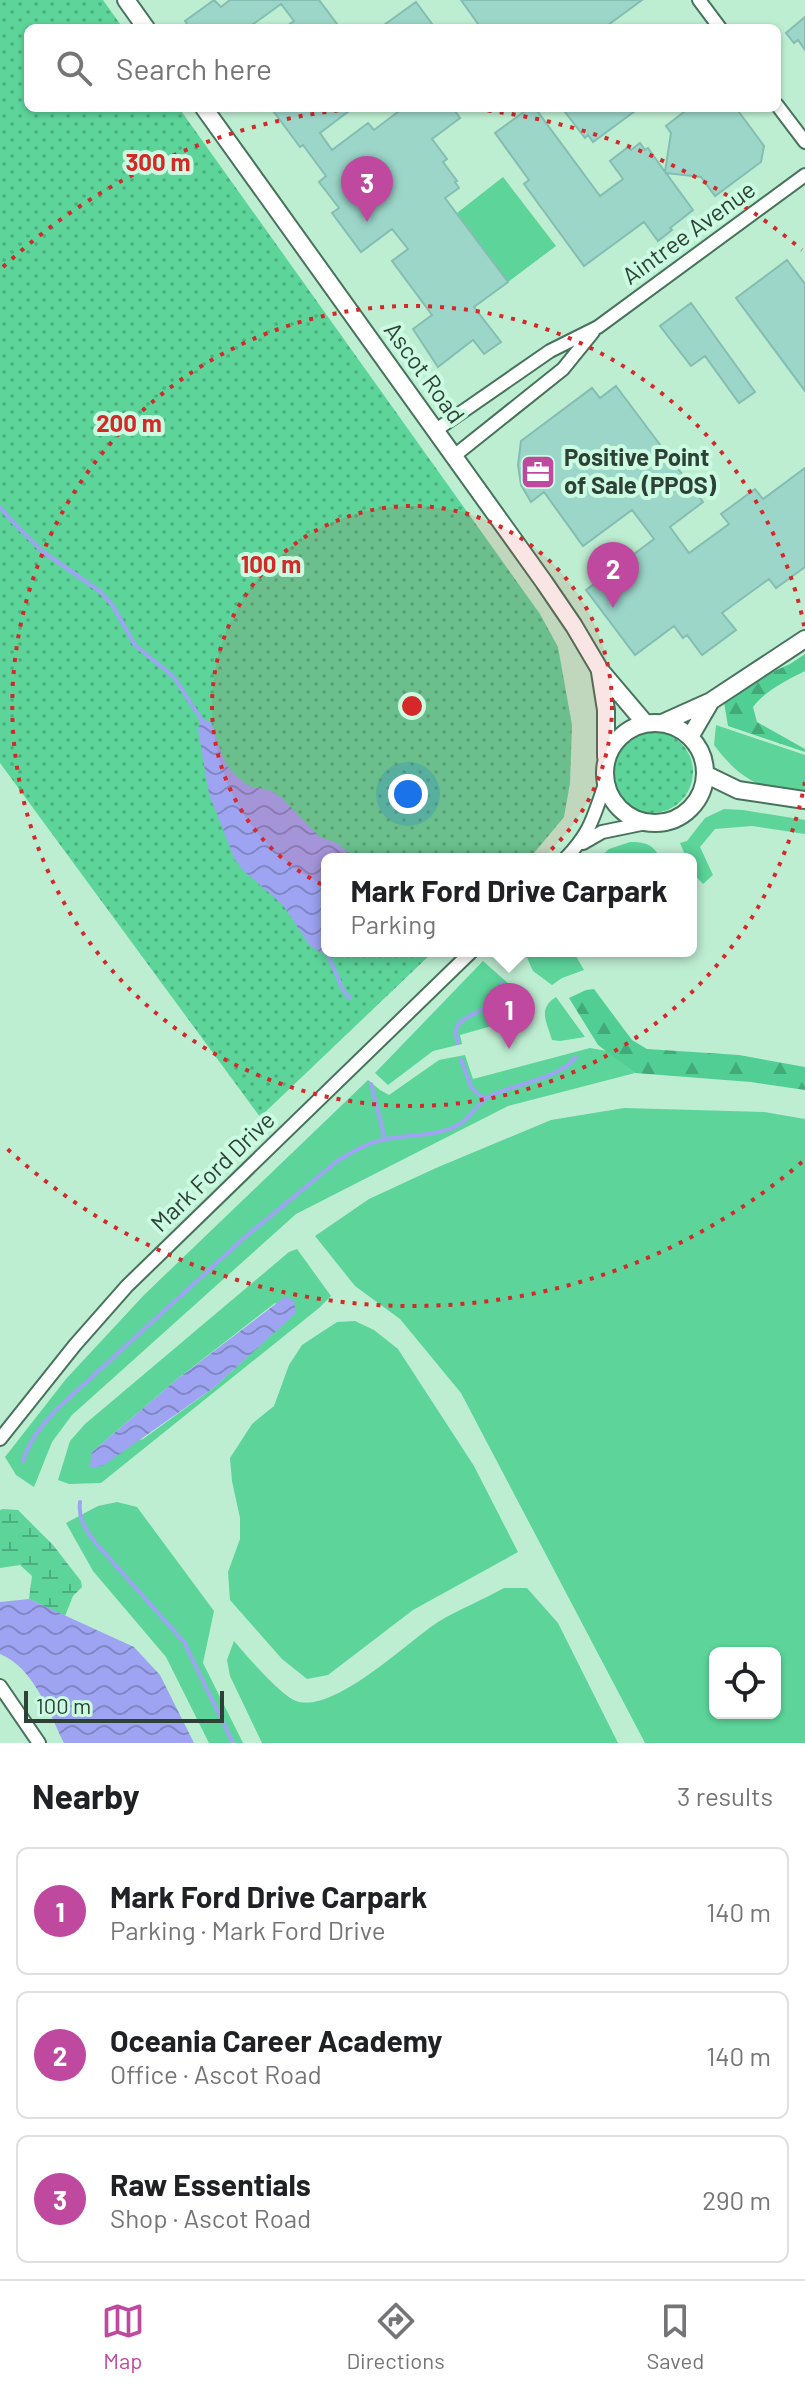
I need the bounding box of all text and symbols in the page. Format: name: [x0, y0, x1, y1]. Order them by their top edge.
search box: [24, 24, 781, 112]
icon: search: [52, 46, 96, 90]
text: Search here: [116, 50, 272, 86]
text: 300 m: [125, 147, 191, 176]
pin: 3: [341, 156, 393, 222]
street label: Aintree Avenue: [616, 174, 760, 290]
street label: Ascot Road: [379, 316, 472, 428]
text: 200 m: [96, 408, 162, 437]
place label: Positive Point of Sale (PPOS): [564, 442, 717, 499]
office icon: Positive Point of Sale (PPOS): [519, 453, 557, 491]
pin: 2: [587, 542, 639, 608]
text: 100 m: [241, 549, 301, 578]
centre of rings: [398, 692, 426, 720]
your location: [388, 774, 428, 814]
popup: [321, 853, 697, 957]
text: Mark Ford Drive Carpark: [350, 872, 668, 908]
text: Parking: [350, 908, 436, 939]
pin: 1: [483, 983, 535, 1049]
street label: Mark Ford Drive: [144, 1105, 280, 1237]
map controls: [709, 1647, 781, 1719]
button: locate: [709, 1647, 781, 1719]
scale bar: [24, 1687, 224, 1723]
text: 100 m: [36, 1692, 91, 1718]
text: Nearby: [32, 1775, 140, 1816]
text: 3 results: [677, 1780, 773, 1811]
text: Mark Ford Drive Carpark: [110, 1878, 427, 1914]
text: 1: [55, 1896, 65, 1927]
text: 140 m: [706, 1896, 771, 1927]
text: Parking · Mark Ford Drive: [110, 1914, 386, 1945]
text: Oceania Career Academy: [110, 2022, 442, 2058]
text: 2: [53, 2040, 67, 2071]
text: 140 m: [706, 2040, 771, 2071]
text: Office · Ascot Road: [110, 2058, 322, 2089]
text: Raw Essentials: [110, 2166, 311, 2202]
text: 3: [53, 2184, 67, 2215]
text: 290 m: [702, 2184, 771, 2215]
text: Shop · Ascot Road: [110, 2202, 311, 2233]
tab: Map: [101, 2299, 145, 2373]
tab: Directions: [346, 2299, 445, 2373]
tab: Saved: [646, 2299, 704, 2373]

